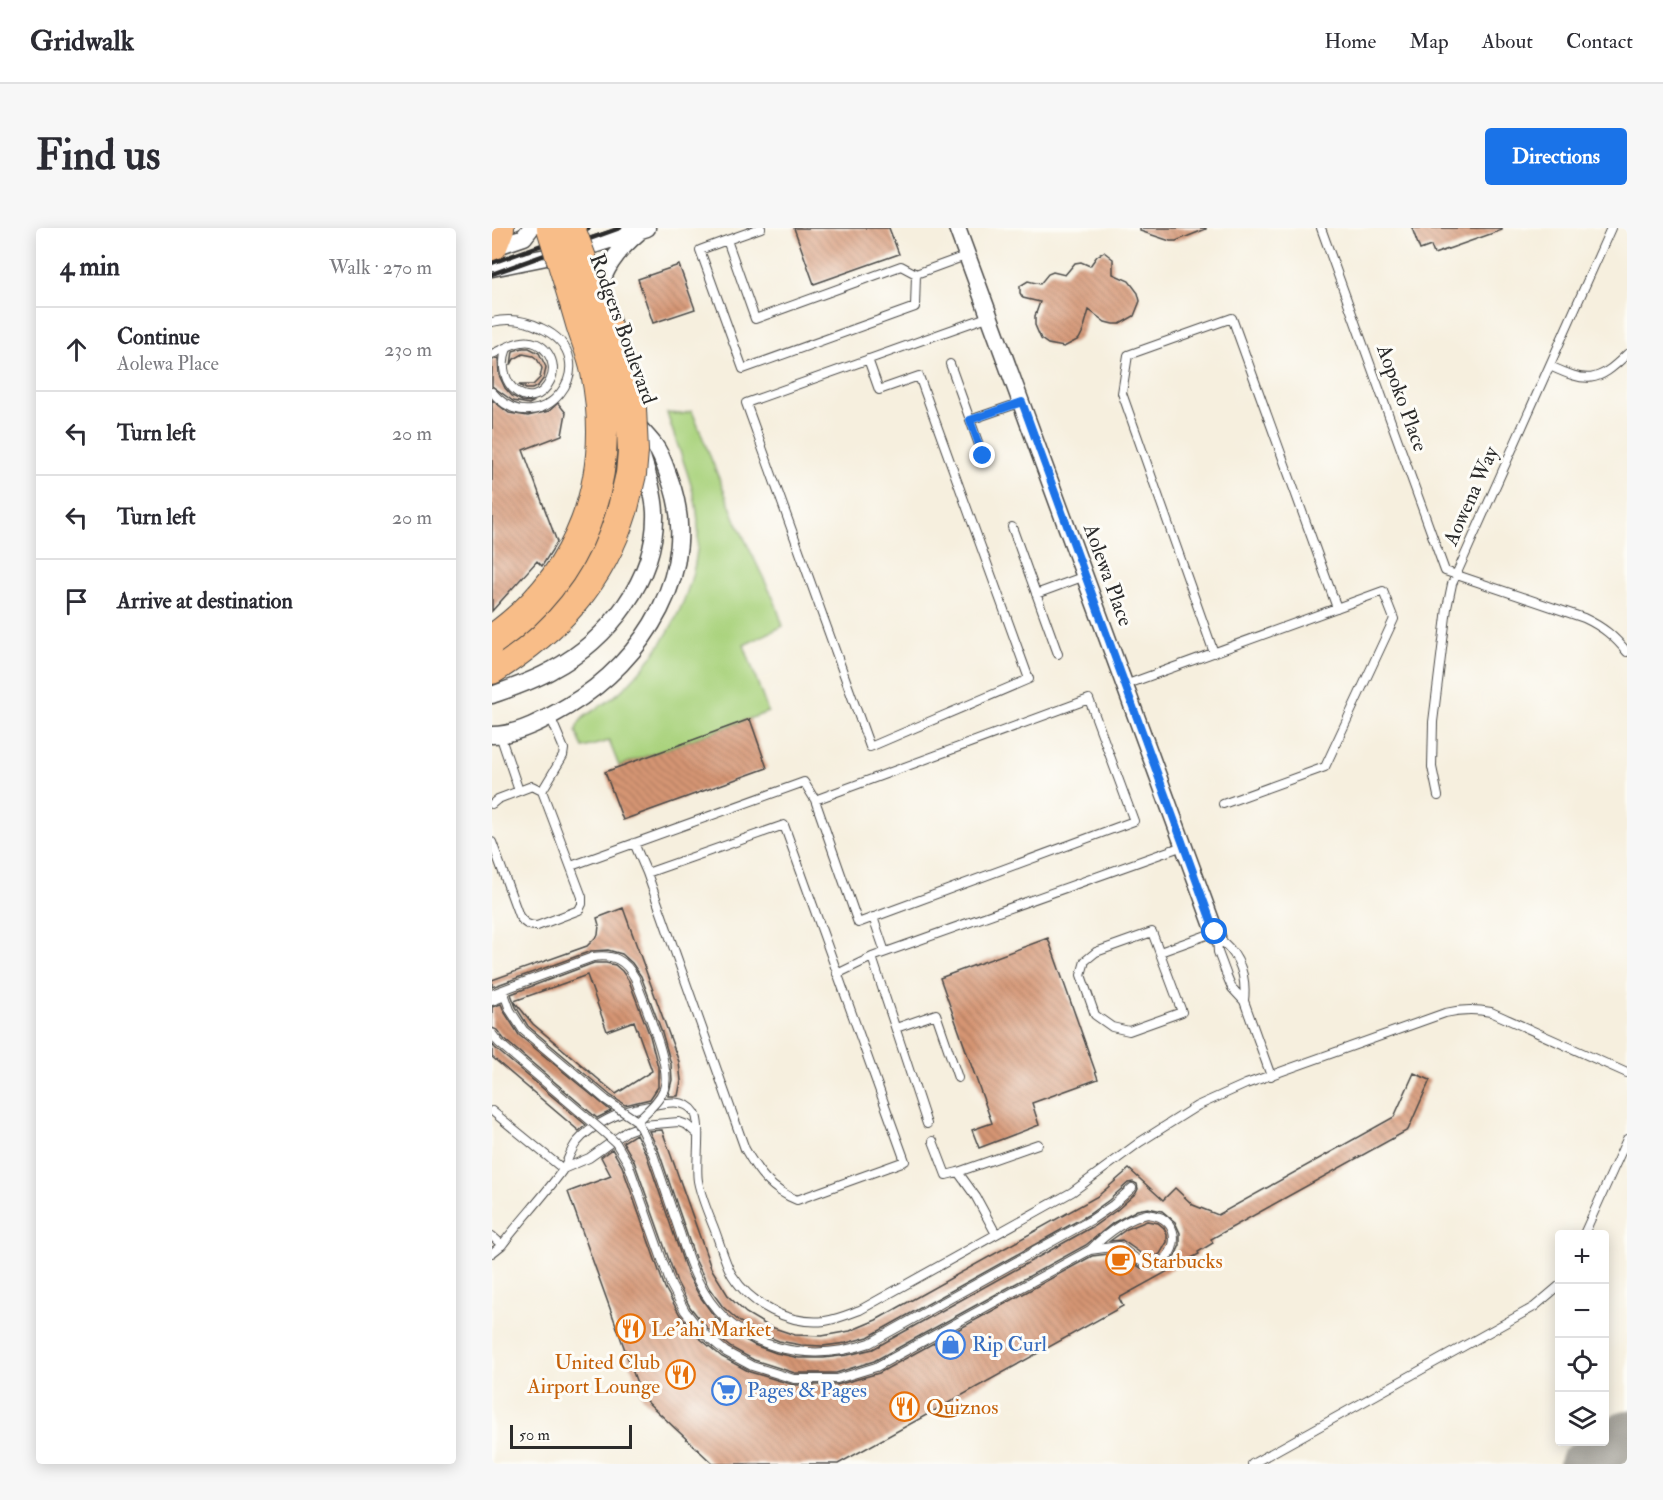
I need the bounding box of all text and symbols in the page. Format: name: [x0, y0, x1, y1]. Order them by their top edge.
text: Gridwalk: [30, 24, 134, 59]
text: Home: [1324, 28, 1376, 55]
text: Map: [1409, 28, 1449, 55]
text: About: [1482, 28, 1533, 55]
text: Contact: [1566, 28, 1633, 55]
button: Directions: [1485, 128, 1627, 185]
text: Find us: [36, 130, 160, 182]
street label: Rodgers Boulevard: [583, 250, 663, 409]
text: 4 min: [60, 251, 120, 283]
text: Walk · 270 m: [329, 255, 432, 280]
text: Continue: [117, 323, 200, 351]
icon: ahead: [60, 333, 93, 366]
text: 230 m: [384, 337, 432, 362]
street label: Aopoko Place: [1370, 340, 1434, 455]
text: Aolewa Place: [117, 351, 219, 376]
icon: left: [60, 417, 93, 450]
text: Turn left: [117, 419, 196, 447]
text: 20 m: [392, 421, 432, 446]
street label: Aowena Way: [1437, 441, 1505, 551]
route end: [969, 442, 995, 468]
icon: left: [60, 501, 93, 534]
text: Turn left: [117, 503, 196, 531]
text: 20 m: [392, 505, 432, 530]
street label: Aolewa Place: [1077, 519, 1139, 630]
icon: arrive: [60, 585, 93, 618]
text: Arrive at destination: [117, 587, 293, 615]
route start: [1201, 918, 1227, 944]
map controls: [1555, 1230, 1609, 1446]
button: +: [1555, 1230, 1609, 1284]
cafe icon: Starbucks: [1104, 1245, 1136, 1277]
place label: Starbucks: [1141, 1248, 1223, 1275]
button: −: [1555, 1284, 1609, 1338]
restaurant icon: Le'ahi Market: [614, 1313, 646, 1345]
place label: Le'ahi Market: [651, 1316, 772, 1343]
shop icon: Rip Curl: [935, 1328, 967, 1360]
place label: Rip Curl: [972, 1331, 1047, 1358]
button: locate: [1555, 1338, 1609, 1392]
place label: United Club Airport Lounge: [526, 1349, 660, 1400]
restaurant icon: United Club Airport Lounge: [665, 1358, 697, 1390]
supermarket icon: Pages & Pages: [710, 1374, 742, 1406]
place label: Pages & Pages: [747, 1377, 867, 1404]
restaurant icon: Quiznos: [889, 1391, 921, 1423]
button: layers: [1555, 1392, 1609, 1446]
place label: Quiznos: [926, 1394, 998, 1421]
scale bar: [510, 1422, 632, 1450]
text: 50 m: [519, 1425, 550, 1445]

